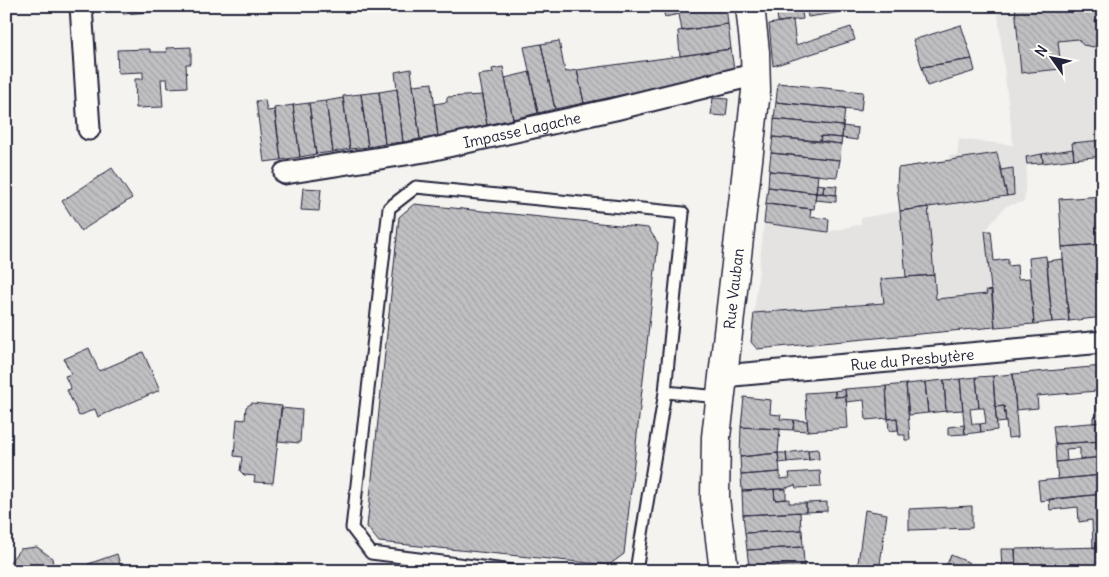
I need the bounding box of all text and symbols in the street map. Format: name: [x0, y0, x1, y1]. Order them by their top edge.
north arrow: [1026, 32, 1076, 82]
text: N: [1031, 42, 1051, 60]
street label: Impasse Lagache: [461, 107, 583, 152]
street label: Rue Vauban: [719, 247, 747, 330]
street label: Rue du Presbytère: [850, 344, 975, 374]

